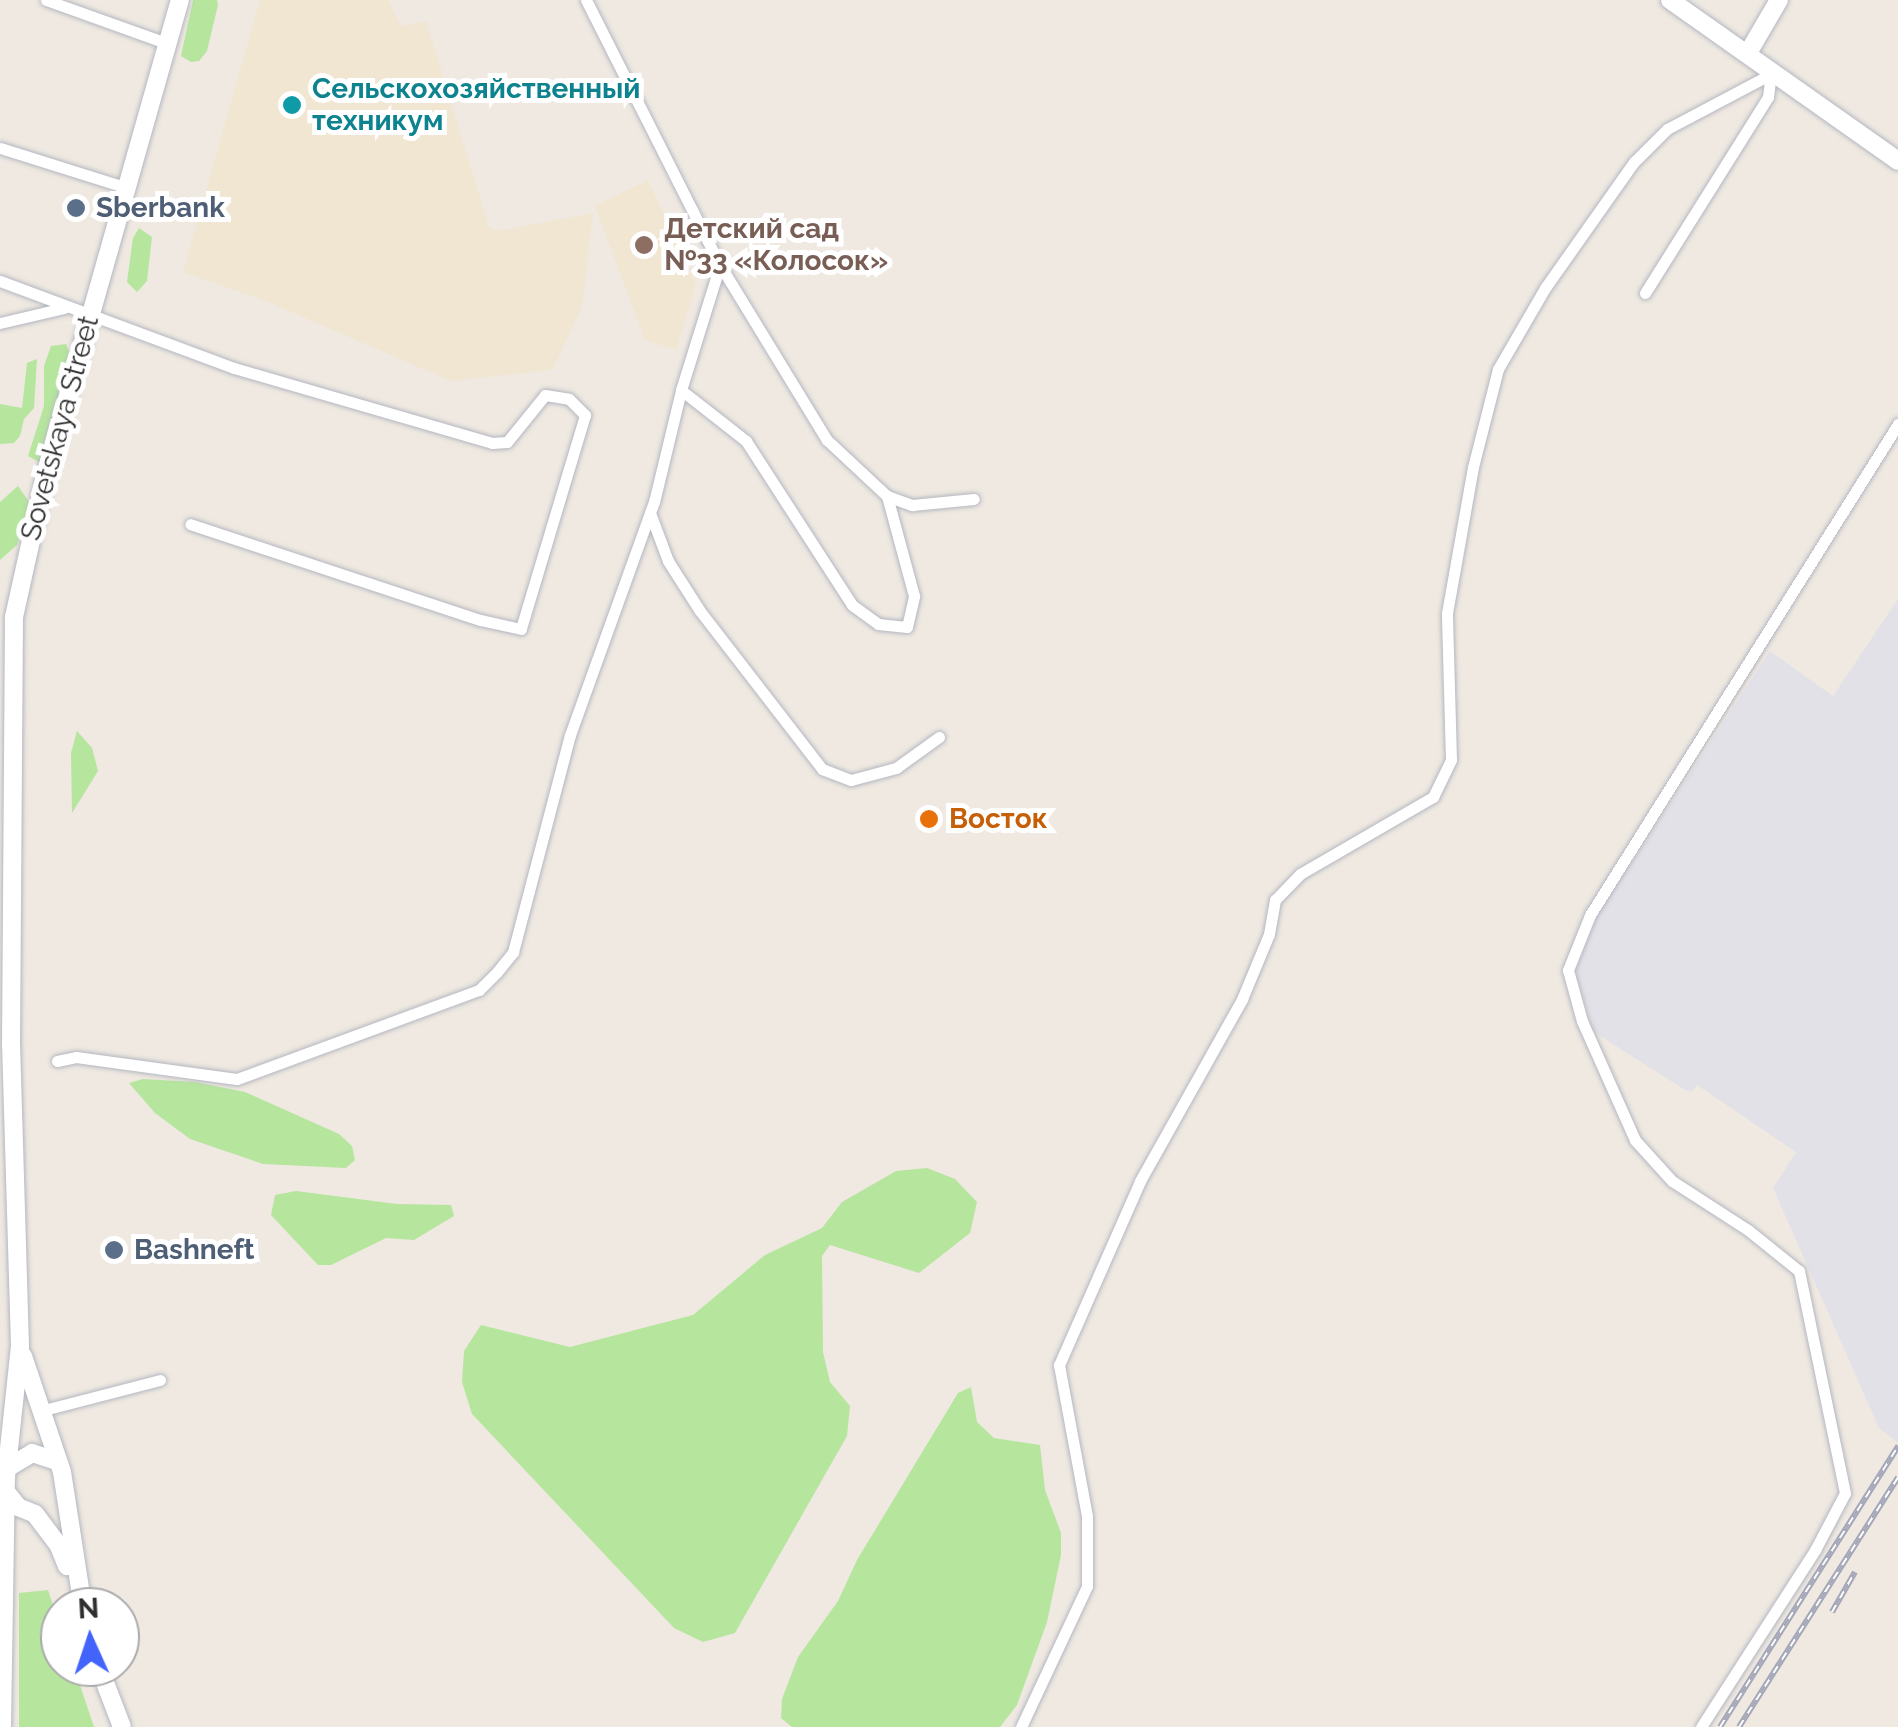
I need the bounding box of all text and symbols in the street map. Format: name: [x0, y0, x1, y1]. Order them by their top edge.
place label: Сельскохозяйственный техникум: [312, 72, 640, 138]
marker: Сельскохозяйственный техникум: [281, 94, 303, 116]
place label: Sberbank: [96, 191, 225, 225]
marker: Sberbank: [65, 197, 87, 219]
place label: Детский сад №33 «Колосок»: [664, 212, 888, 278]
marker: Детский сад №33 «Колосок»: [633, 234, 655, 256]
street label: Sovetskaya Street: [14, 312, 106, 544]
place label: Восток: [949, 802, 1048, 836]
marker: Восток: [918, 808, 940, 830]
place label: Bashneft: [134, 1233, 255, 1267]
marker: Bashneft: [103, 1239, 125, 1261]
north arrow: [40, 1587, 140, 1687]
text: N: [77, 1592, 100, 1626]

